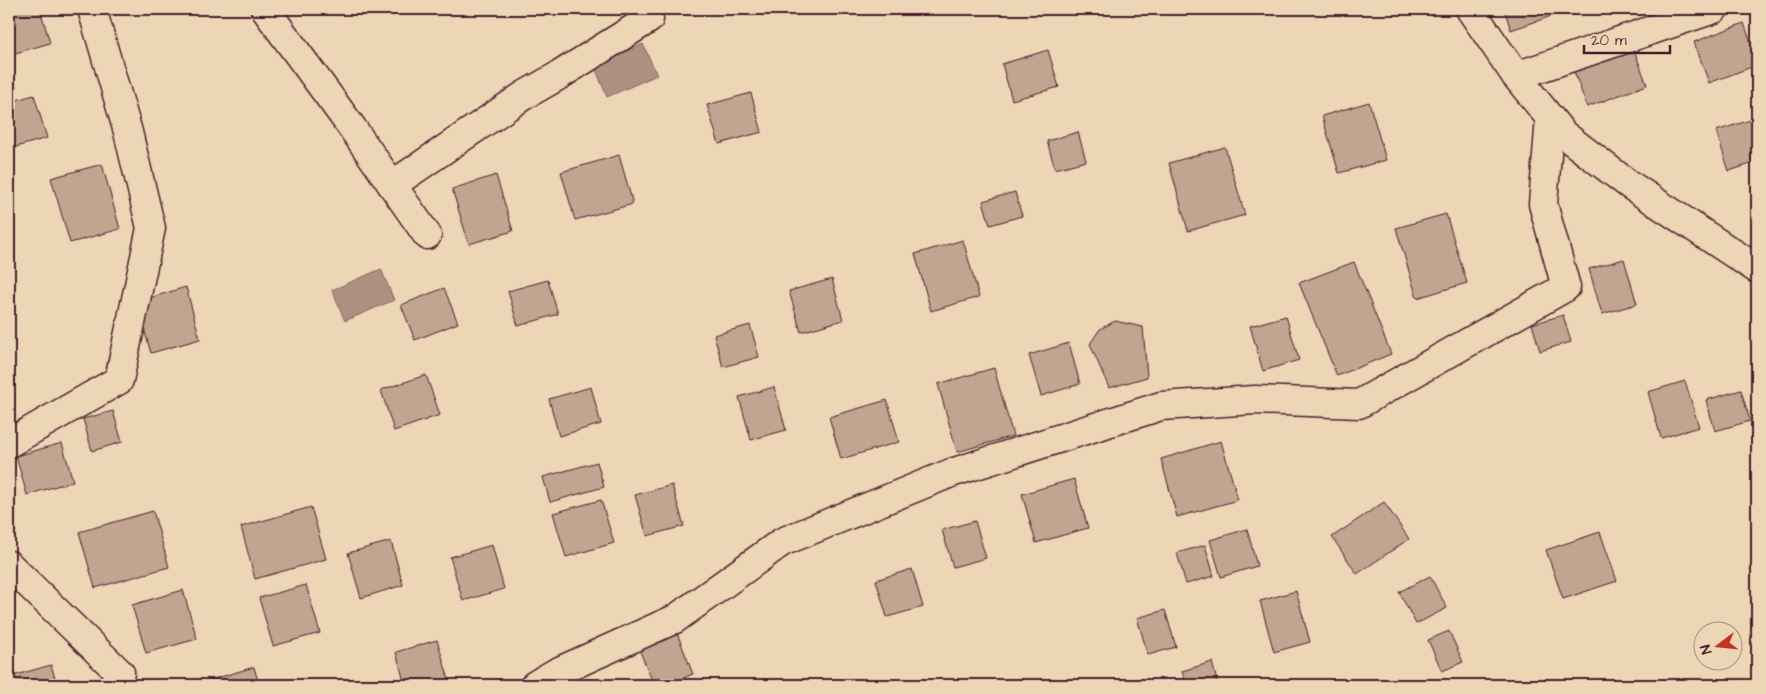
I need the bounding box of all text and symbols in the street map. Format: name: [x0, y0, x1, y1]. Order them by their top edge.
scale bar: [1584, 22, 1670, 54]
text: 20 m: [1591, 30, 1627, 51]
north arrow: [1694, 622, 1744, 672]
text: N: [1696, 642, 1717, 656]

